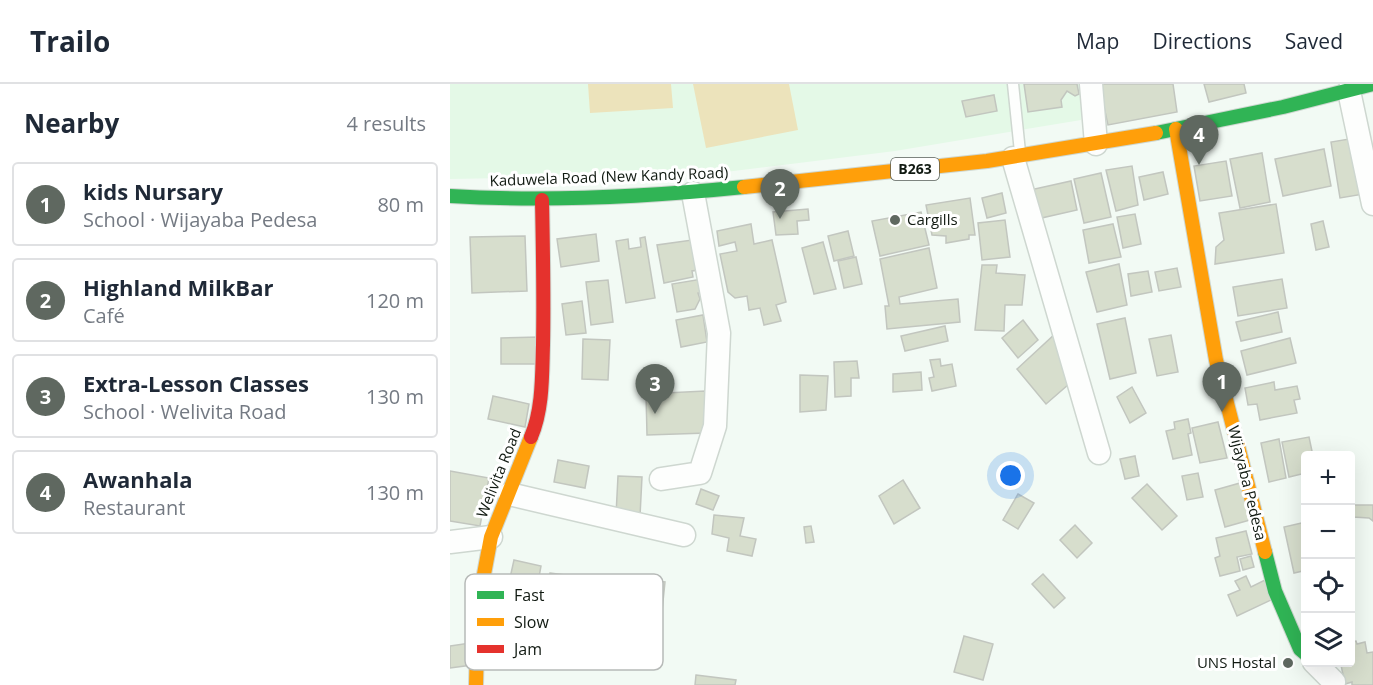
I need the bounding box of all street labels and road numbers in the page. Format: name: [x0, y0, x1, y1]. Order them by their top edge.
road number: B263: [891, 158, 939, 180]
street label: Kaduwela Road (New Kandy Road): [489, 162, 729, 190]
street label: Wijayaba Pedesa: [1224, 423, 1272, 542]
street label: Welivita Road: [471, 425, 525, 520]

